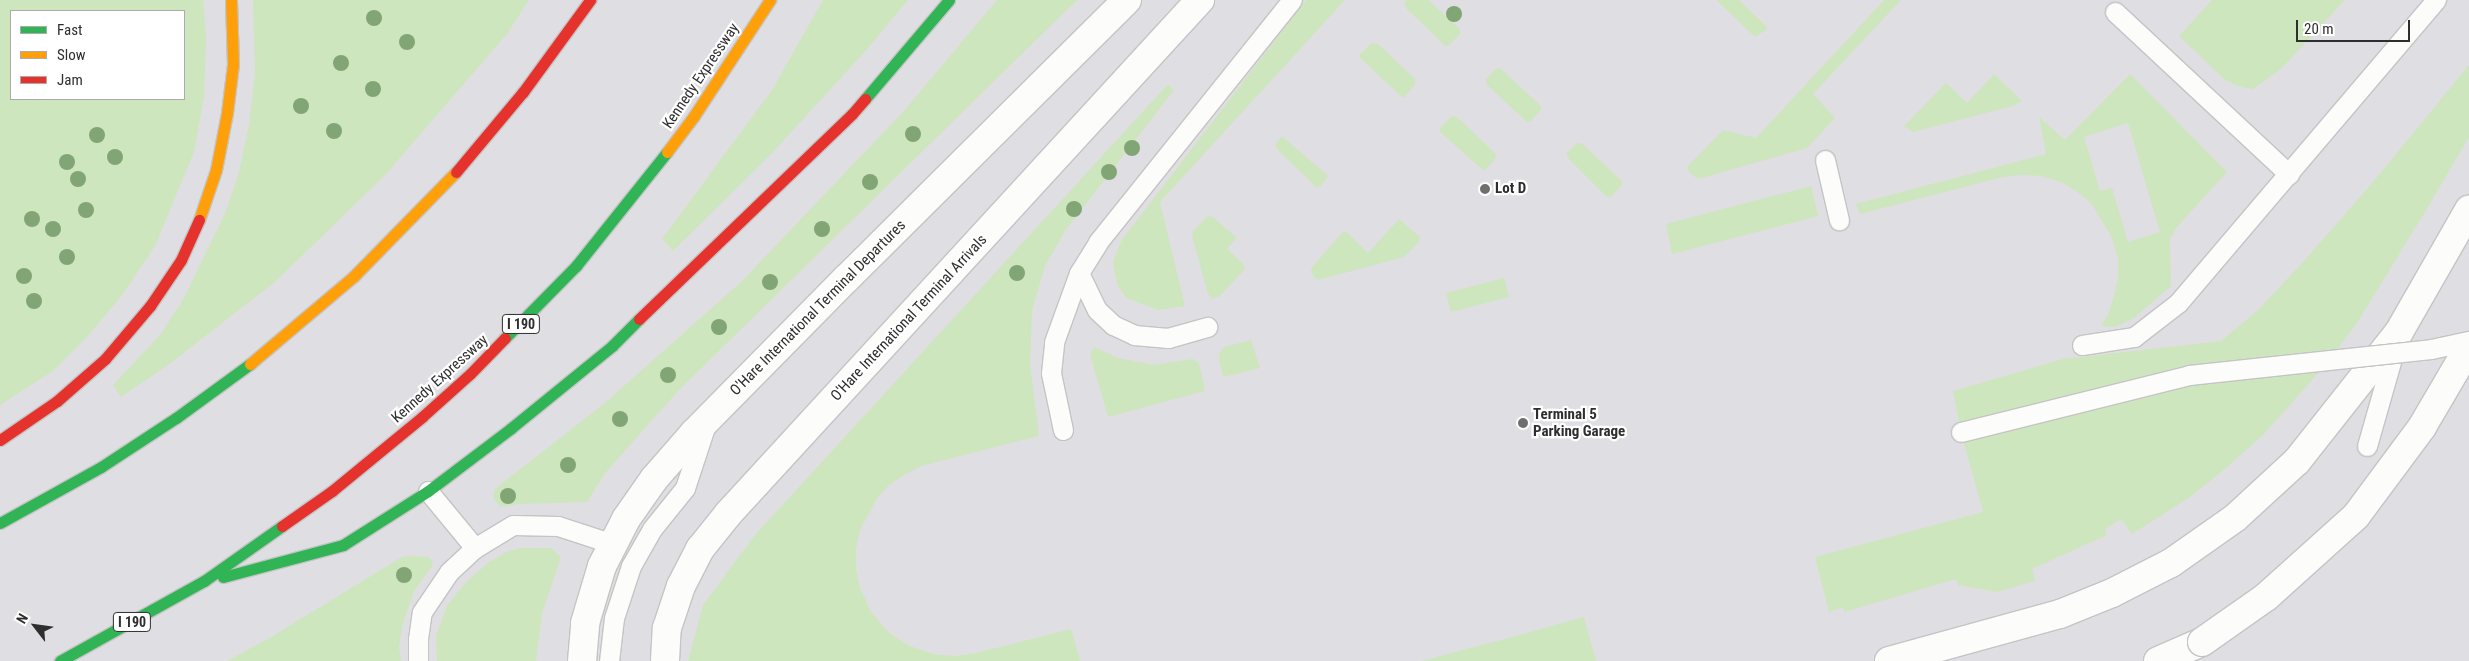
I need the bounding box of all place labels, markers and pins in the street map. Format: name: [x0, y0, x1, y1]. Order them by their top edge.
place label: Lot D: [1495, 180, 1526, 198]
marker: Lot D: [1479, 183, 1491, 195]
place label: Terminal 5 Parking Garage: [1533, 405, 1625, 440]
marker: Terminal 5 Parking Garage: [1517, 417, 1529, 429]

